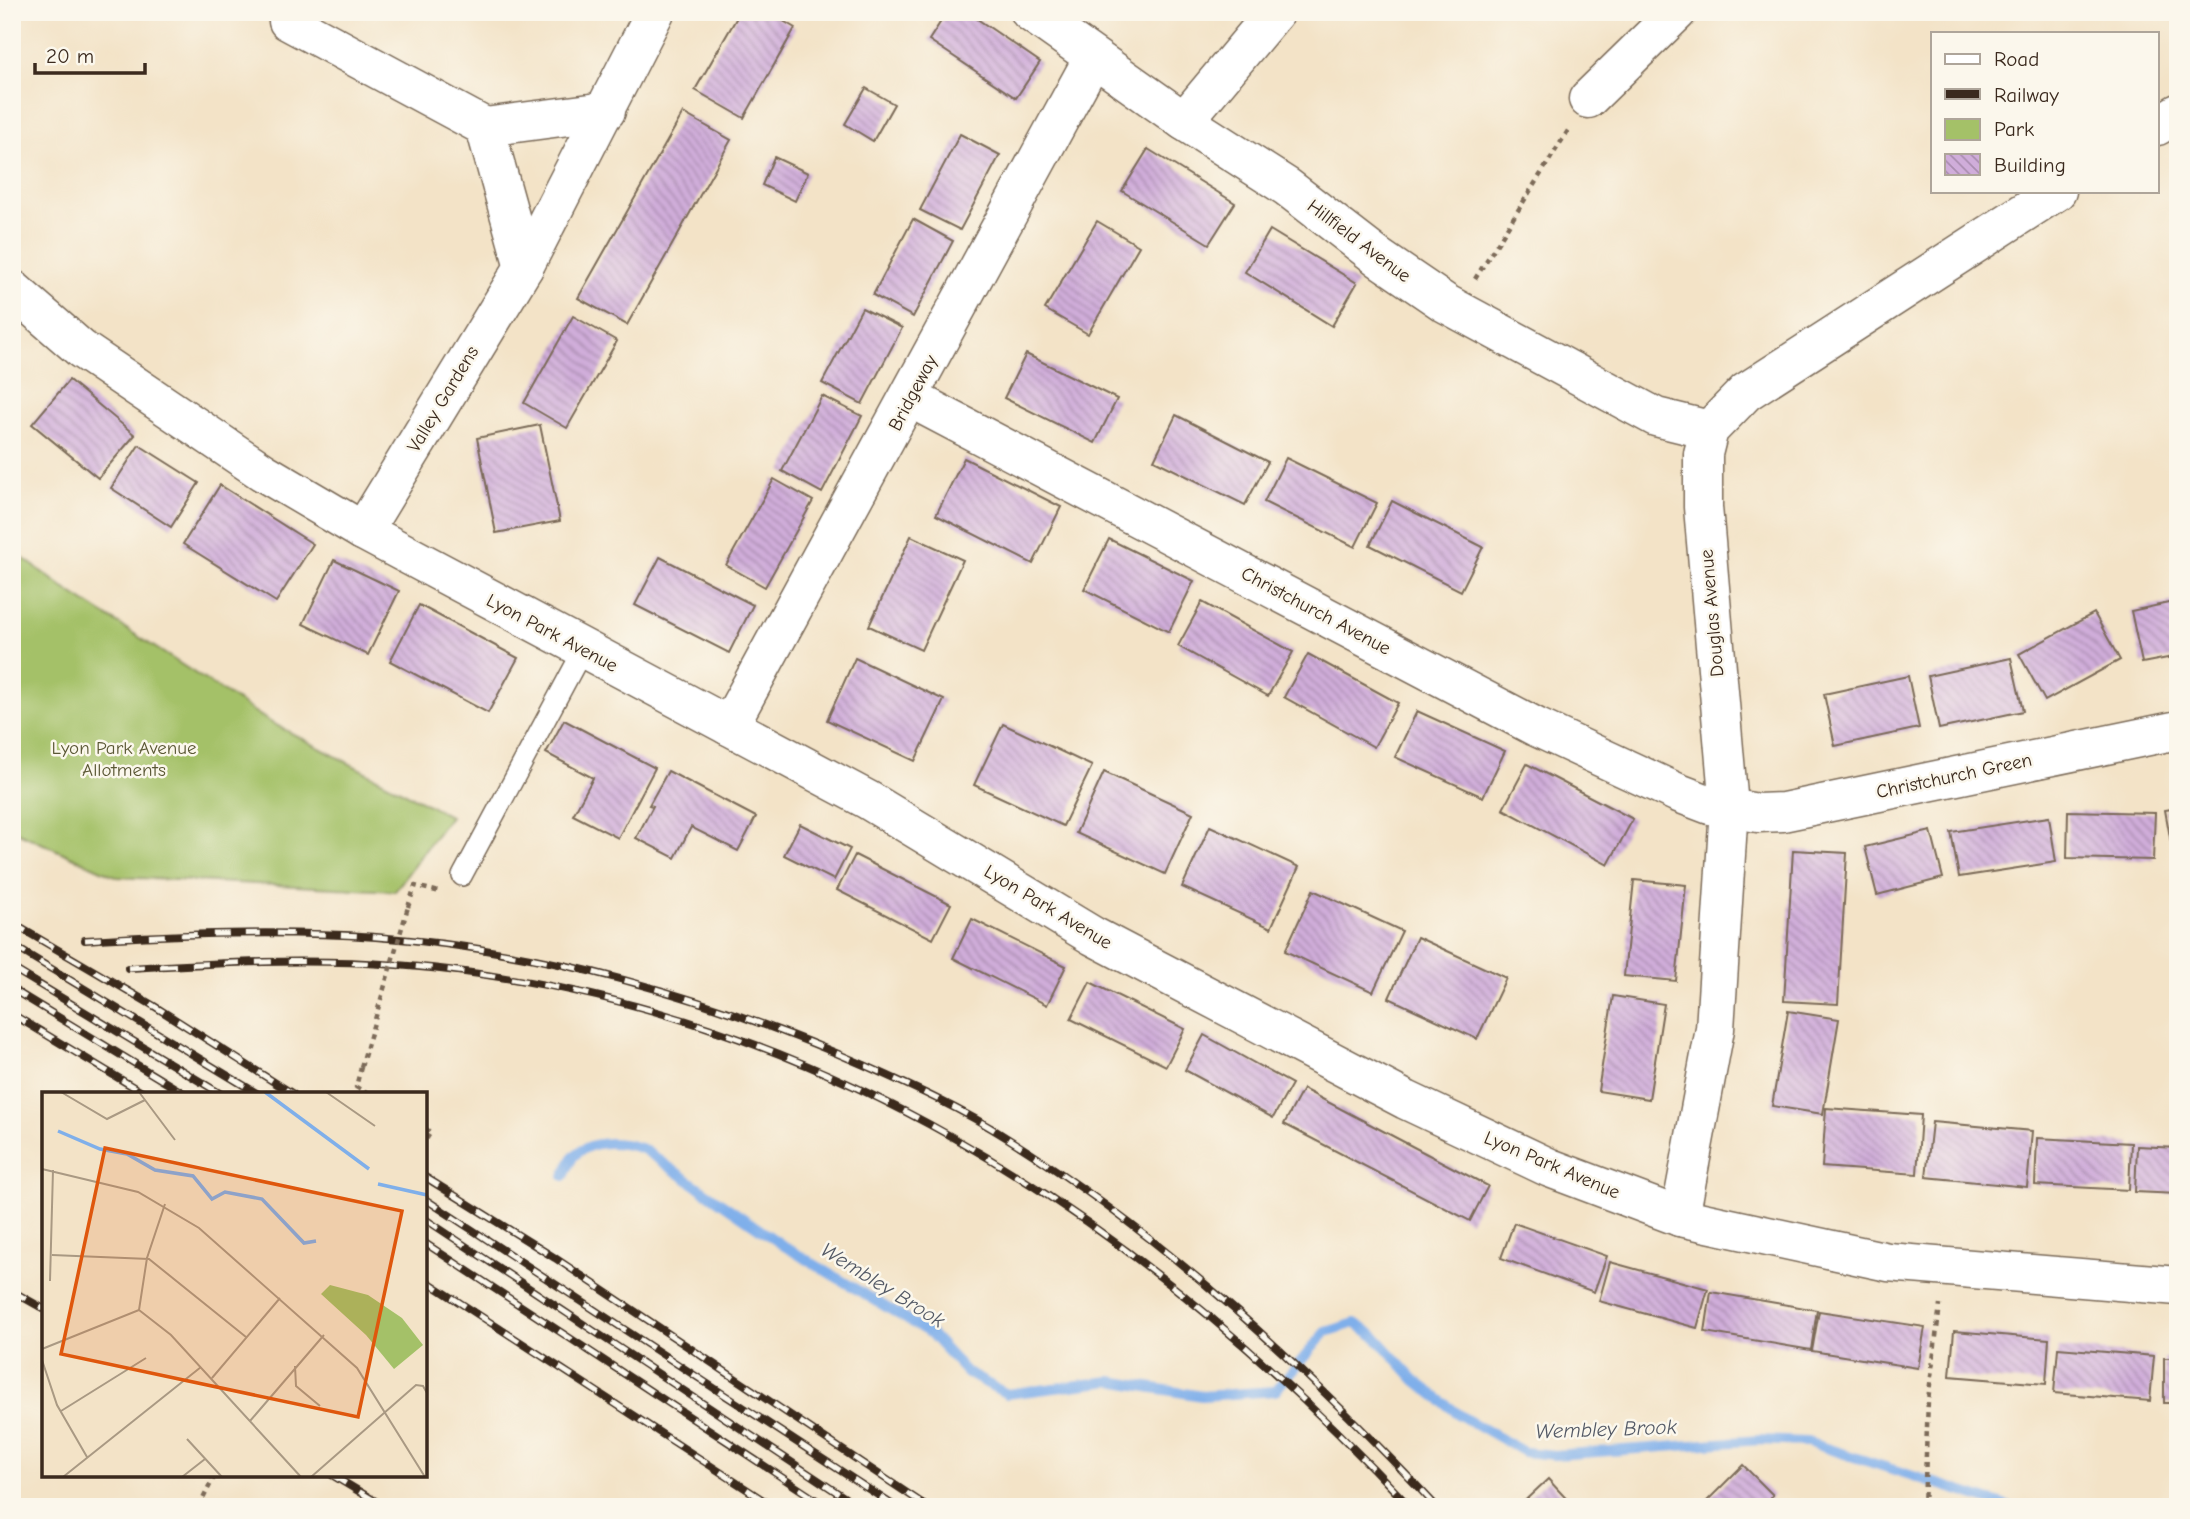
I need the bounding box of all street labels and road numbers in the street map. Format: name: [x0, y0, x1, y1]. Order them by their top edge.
street label: Hillfield Avenue: [1303, 195, 1415, 287]
street label: Valley Gardens: [403, 342, 483, 456]
street label: Bridgeway: [884, 351, 942, 435]
street label: Douglas Avenue: [1695, 548, 1729, 678]
street label: Christchurch Avenue: [1238, 562, 1394, 660]
street label: Lyon Park Avenue: [483, 589, 621, 677]
street label: Christchurch Green: [1874, 749, 2034, 803]
street label: Lyon Park Avenue: [980, 860, 1116, 954]
street label: Lyon Park Avenue: [1481, 1127, 1623, 1203]

